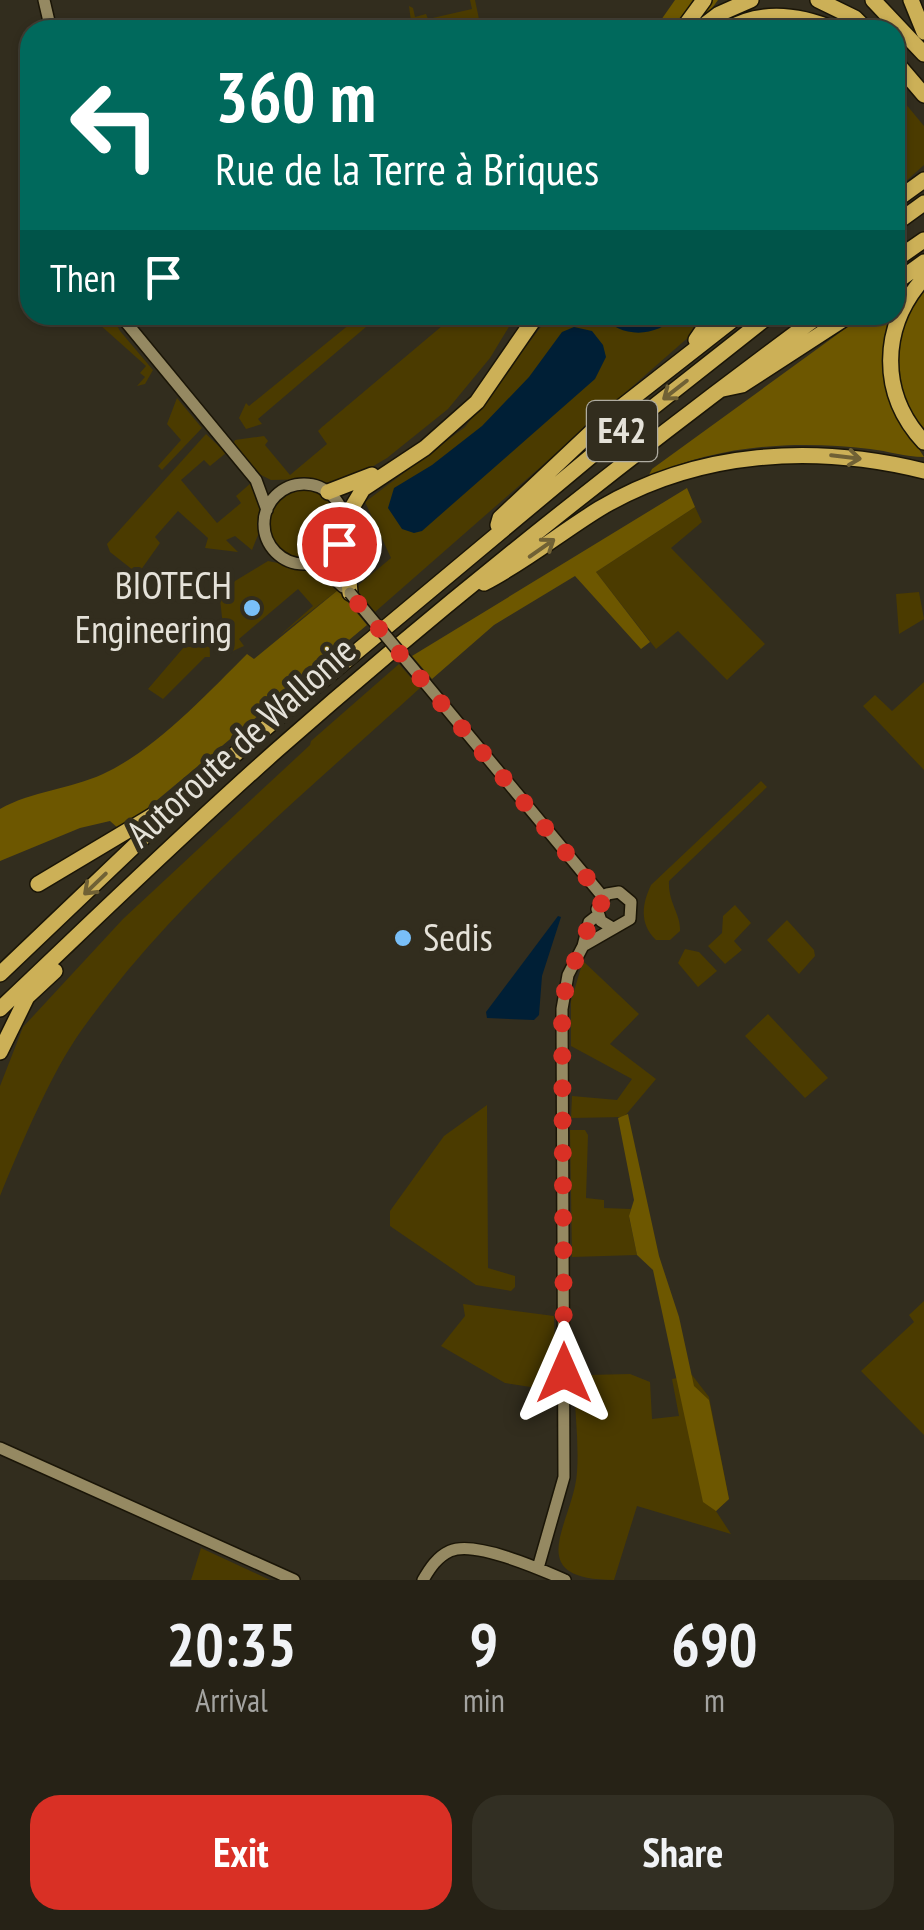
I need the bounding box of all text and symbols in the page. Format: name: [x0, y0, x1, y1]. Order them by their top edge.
text: 360 m: [215, 51, 376, 141]
icon: left: [50, 60, 180, 190]
text: Rue de la Terre à Briques: [215, 139, 599, 197]
icon: arrive: [136, 250, 191, 305]
text: Then: [50, 253, 116, 302]
one-way arrow: [662, 379, 689, 400]
road number: E42: [587, 401, 657, 461]
one-way arrow: [829, 448, 861, 467]
pin: [297, 502, 382, 587]
icon: arrive: [312, 517, 367, 572]
one-way arrow: [528, 538, 555, 559]
place label: BIOTECH Engineering: [75, 560, 232, 653]
marker: BIOTECH Engineering: [241, 597, 263, 619]
street label: Autoroute de Wallonie: [115, 625, 365, 857]
one-way arrow: [83, 872, 108, 895]
place label: Sedis: [423, 912, 493, 961]
marker: Sedis: [392, 927, 414, 949]
position arrow: [512, 1321, 616, 1425]
text: 20:35: [167, 1605, 296, 1683]
text: 9: [470, 1605, 498, 1683]
text: 690: [671, 1605, 757, 1683]
text: Arrival: [195, 1679, 268, 1721]
text: min: [463, 1679, 505, 1721]
text: m: [704, 1679, 725, 1721]
button: Exit: [30, 1795, 452, 1910]
button: Share: [472, 1795, 894, 1910]

